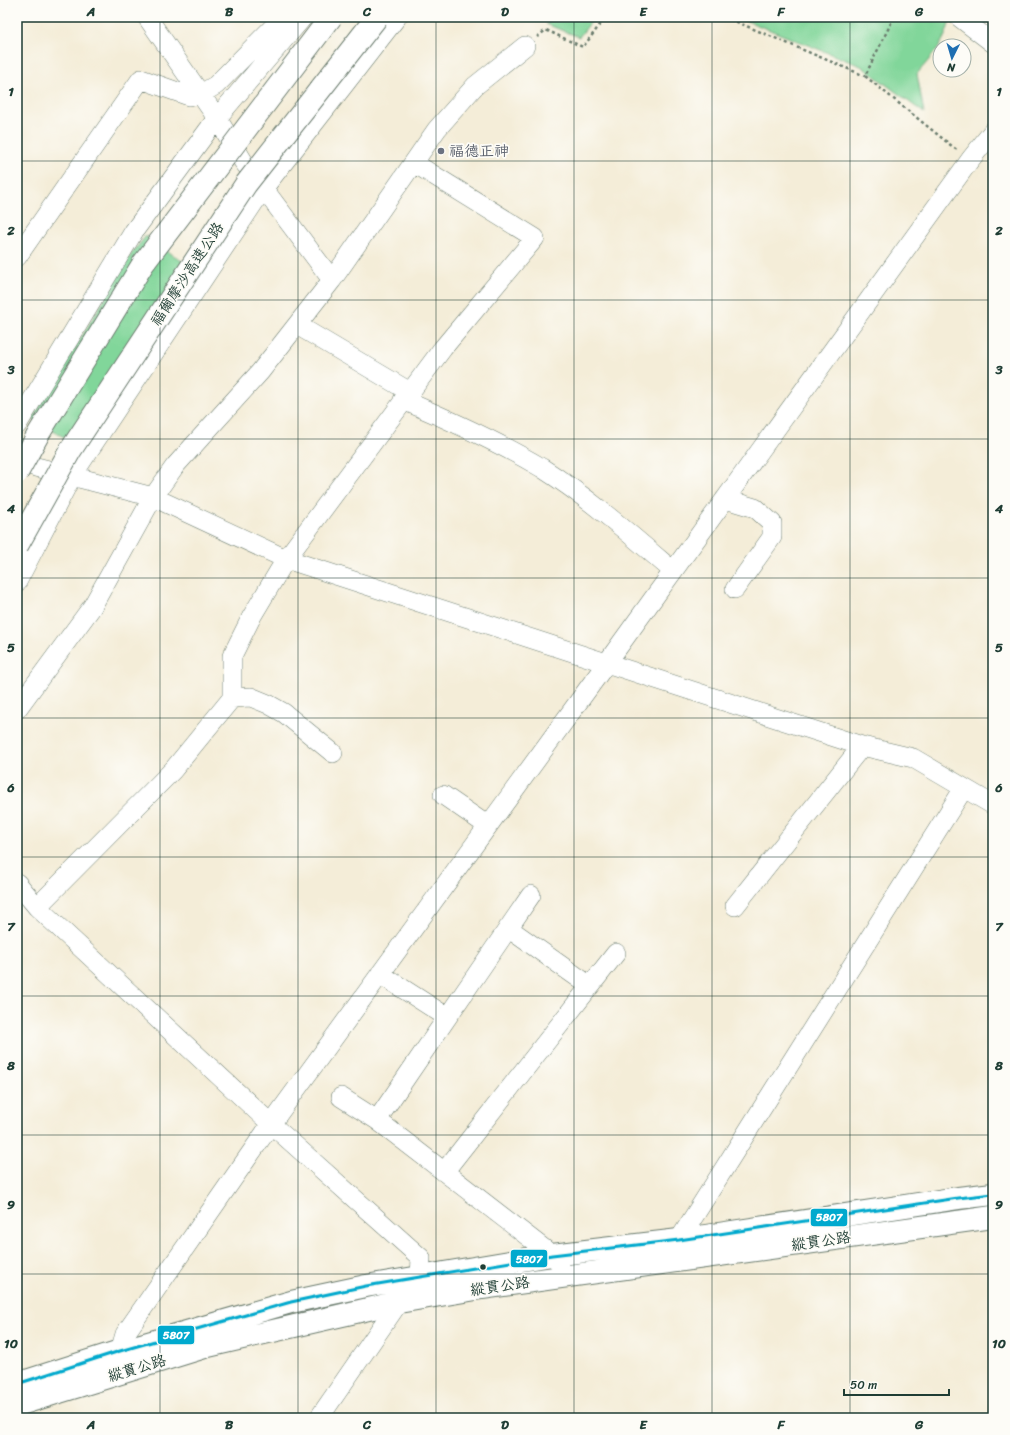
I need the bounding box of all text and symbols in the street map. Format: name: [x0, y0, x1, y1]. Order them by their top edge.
text: A: [86, 0, 95, 23]
text: B: [225, 0, 234, 23]
text: C: [362, 0, 372, 23]
text: D: [501, 0, 509, 23]
text: E: [639, 0, 648, 23]
text: F: [776, 0, 785, 23]
text: G: [914, 0, 924, 23]
north arrow: [932, 38, 972, 78]
text: N: [946, 58, 957, 77]
text: 1: [8, 80, 14, 103]
text: 1: [996, 80, 1002, 103]
place label: 福德正神: [449, 138, 509, 164]
marker: 福德正神: [436, 146, 446, 156]
street label: 福爾摩沙高速公路: [143, 217, 231, 331]
text: 2: [6, 219, 15, 242]
text: 2: [994, 219, 1003, 242]
text: 3: [6, 358, 15, 381]
text: 3: [994, 358, 1003, 381]
text: 4: [6, 497, 16, 520]
text: 4: [994, 497, 1004, 520]
text: 5: [7, 636, 15, 659]
text: 5: [995, 636, 1003, 659]
text: 6: [6, 776, 15, 799]
text: 6: [994, 776, 1003, 799]
text: 7: [7, 915, 16, 938]
text: 7: [995, 915, 1004, 938]
text: 8: [6, 1054, 15, 1077]
text: 8: [994, 1054, 1003, 1077]
text: 9: [7, 1193, 15, 1216]
text: 9: [995, 1193, 1003, 1216]
line badge: 5807: [810, 1208, 848, 1227]
text: 5807: [816, 1208, 844, 1227]
street label: 縱貫公路: [789, 1224, 853, 1258]
line badge: 5807: [510, 1249, 548, 1268]
text: 5807: [516, 1250, 544, 1269]
unlabelled marker: [478, 1262, 488, 1272]
street label: 縱貫公路: [468, 1269, 532, 1303]
line badge: 5807: [157, 1325, 195, 1345]
text: 5807: [163, 1326, 191, 1345]
text: 10: [4, 1332, 18, 1355]
text: 10: [992, 1332, 1006, 1355]
street label: 縱貫公路: [105, 1347, 169, 1389]
scale bar: [844, 1371, 949, 1397]
text: 50 m: [850, 1374, 877, 1396]
text: A: [86, 1413, 95, 1435]
text: B: [225, 1413, 234, 1435]
text: C: [362, 1413, 372, 1435]
text: D: [501, 1413, 509, 1435]
text: E: [639, 1413, 648, 1435]
text: F: [776, 1413, 785, 1435]
text: G: [914, 1413, 924, 1435]

